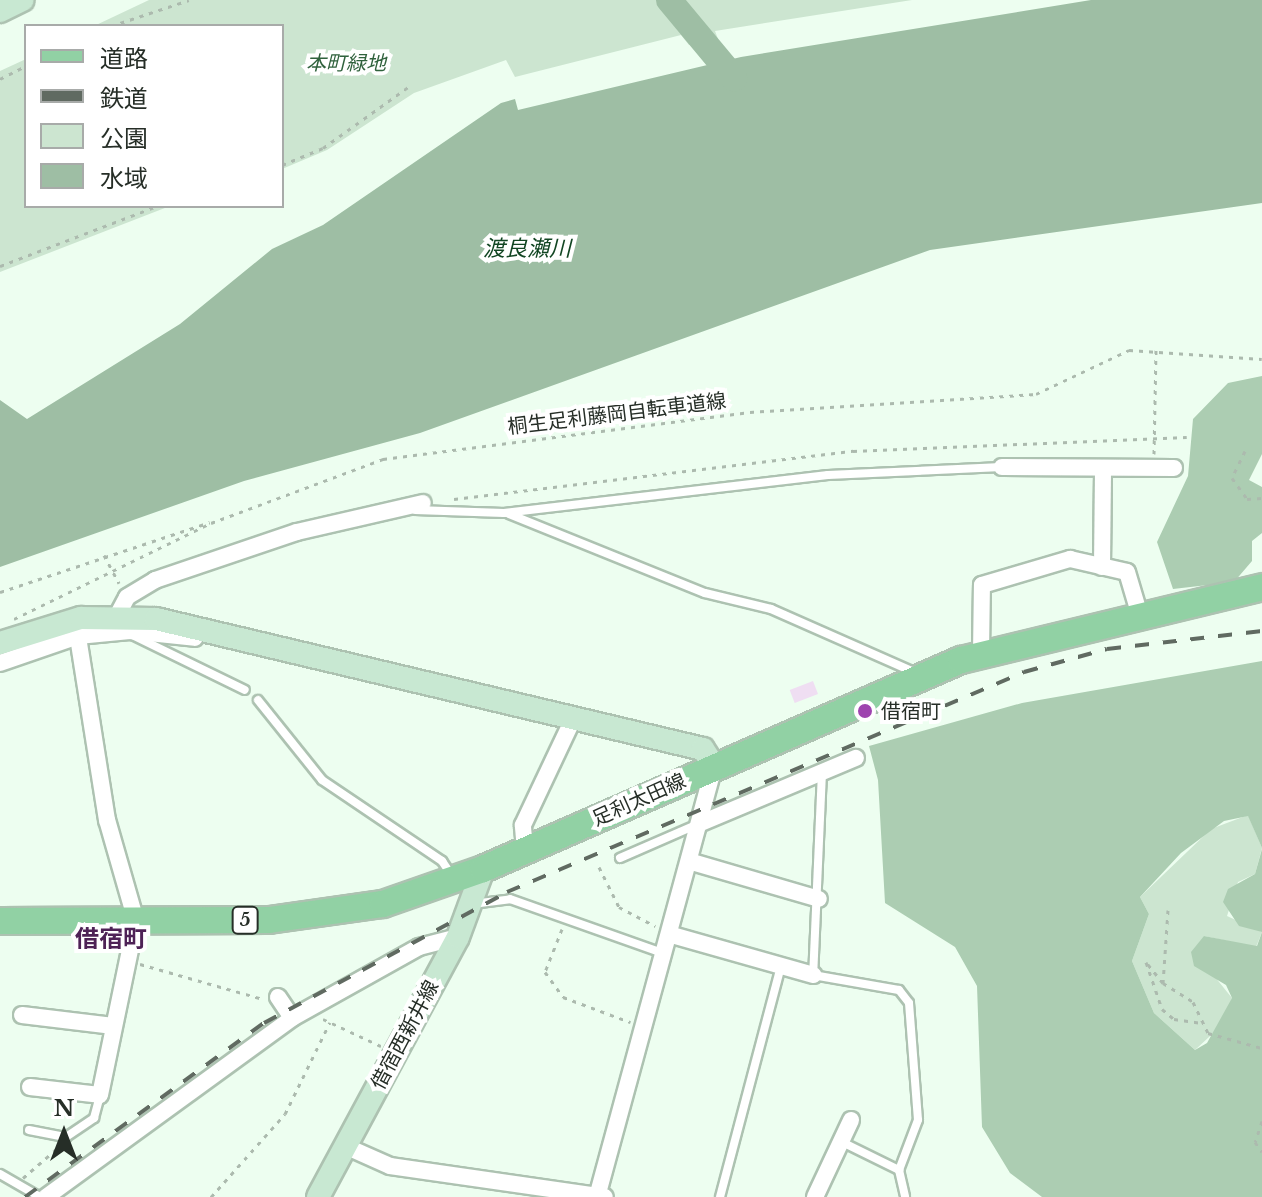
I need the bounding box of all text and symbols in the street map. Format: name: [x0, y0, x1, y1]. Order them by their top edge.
legend: [24, 24, 284, 208]
text: 道路: [100, 44, 148, 73]
park label: 本町緑地: [306, 51, 386, 75]
text: 鉄道: [100, 84, 148, 113]
text: 公園: [100, 124, 148, 153]
text: 水域: [100, 164, 148, 193]
water label: 渡良瀬川: [483, 236, 571, 262]
street label: 桐生足利藤岡自転車道線: [506, 389, 728, 439]
place label: 借宿町: [881, 699, 941, 723]
marker: 借宿町: [856, 702, 874, 720]
street label: 足利太田線: [588, 769, 690, 831]
road number: 5: [231, 906, 259, 934]
district label: 借宿町: [75, 925, 147, 953]
street label: 借宿西新井線: [366, 976, 444, 1094]
north arrow: [24, 1093, 104, 1173]
text: N: [54, 1095, 74, 1122]

